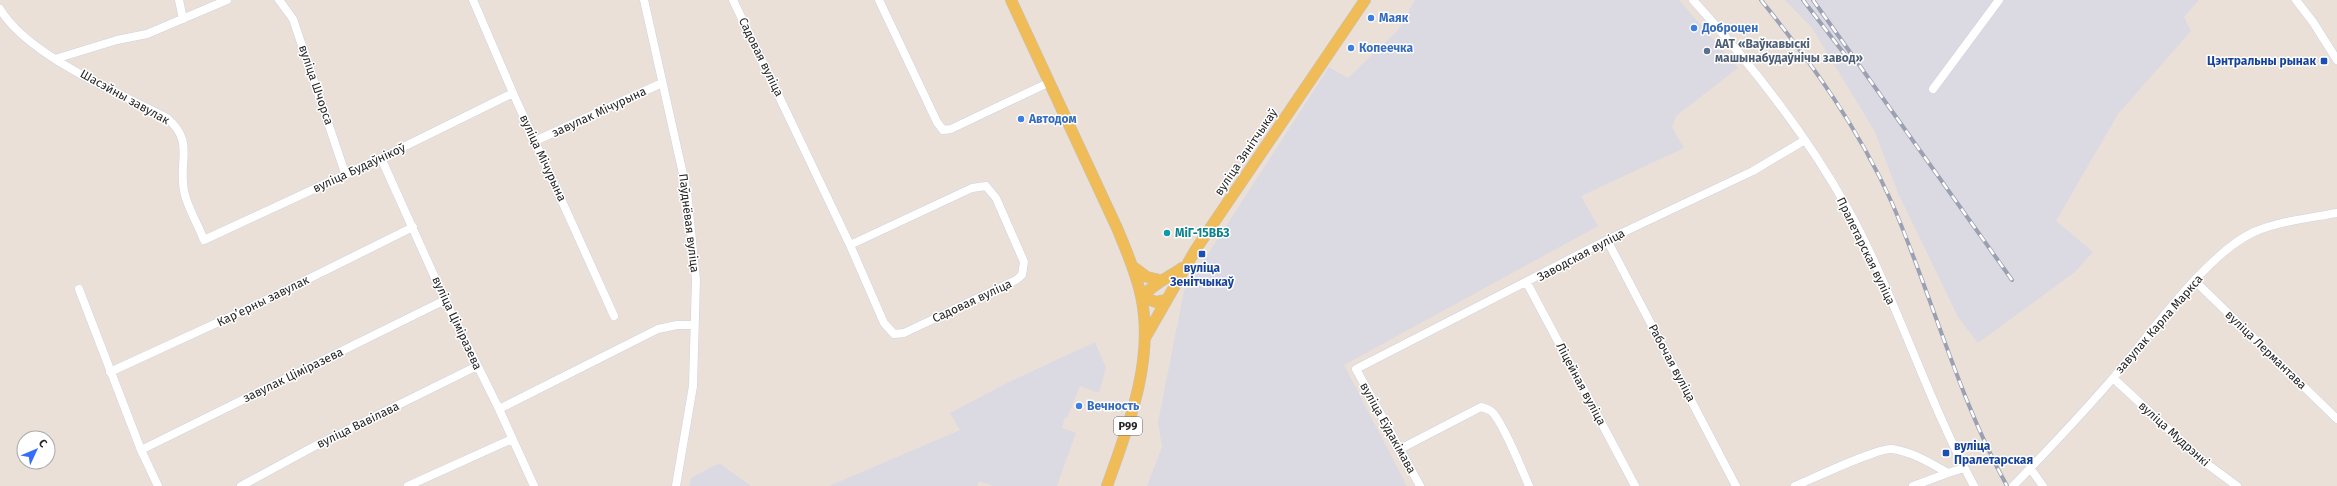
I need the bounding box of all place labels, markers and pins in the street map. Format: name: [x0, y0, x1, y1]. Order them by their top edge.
place label: Маяк: [1379, 11, 1409, 25]
marker: Маяк: [1366, 13, 1376, 23]
place label: Доброцен: [1701, 21, 1758, 35]
marker: Доброцен: [1689, 23, 1699, 33]
place label: ААТ «Ваўкавыскі машынабудаўнічы завод»: [1714, 37, 1863, 65]
place label: Копеечка: [1359, 41, 1414, 55]
marker: Копеечка: [1346, 43, 1356, 53]
marker: ААТ «Ваўкавыскі машынабудаўнічы завод»: [1702, 46, 1712, 56]
place label: Цэнтральны рынак: [2207, 54, 2316, 68]
marker: Цэнтральны рынак: [2319, 56, 2329, 66]
place label: Автодом: [1028, 112, 1076, 126]
marker: Автодом: [1016, 114, 1026, 124]
place label: МіГ-15ВБЗ: [1175, 226, 1230, 240]
marker: МіГ-15ВБЗ: [1162, 228, 1172, 238]
marker: вуліца Зенітчыкаў: [1197, 249, 1207, 259]
place label: вуліца Зенітчыкаў: [1169, 261, 1235, 289]
place label: Вечность: [1087, 399, 1140, 413]
marker: Вечность: [1074, 401, 1084, 411]
place label: вуліца Пралетарская: [1954, 439, 2033, 467]
marker: вуліца Пралетарская: [1941, 448, 1951, 458]

